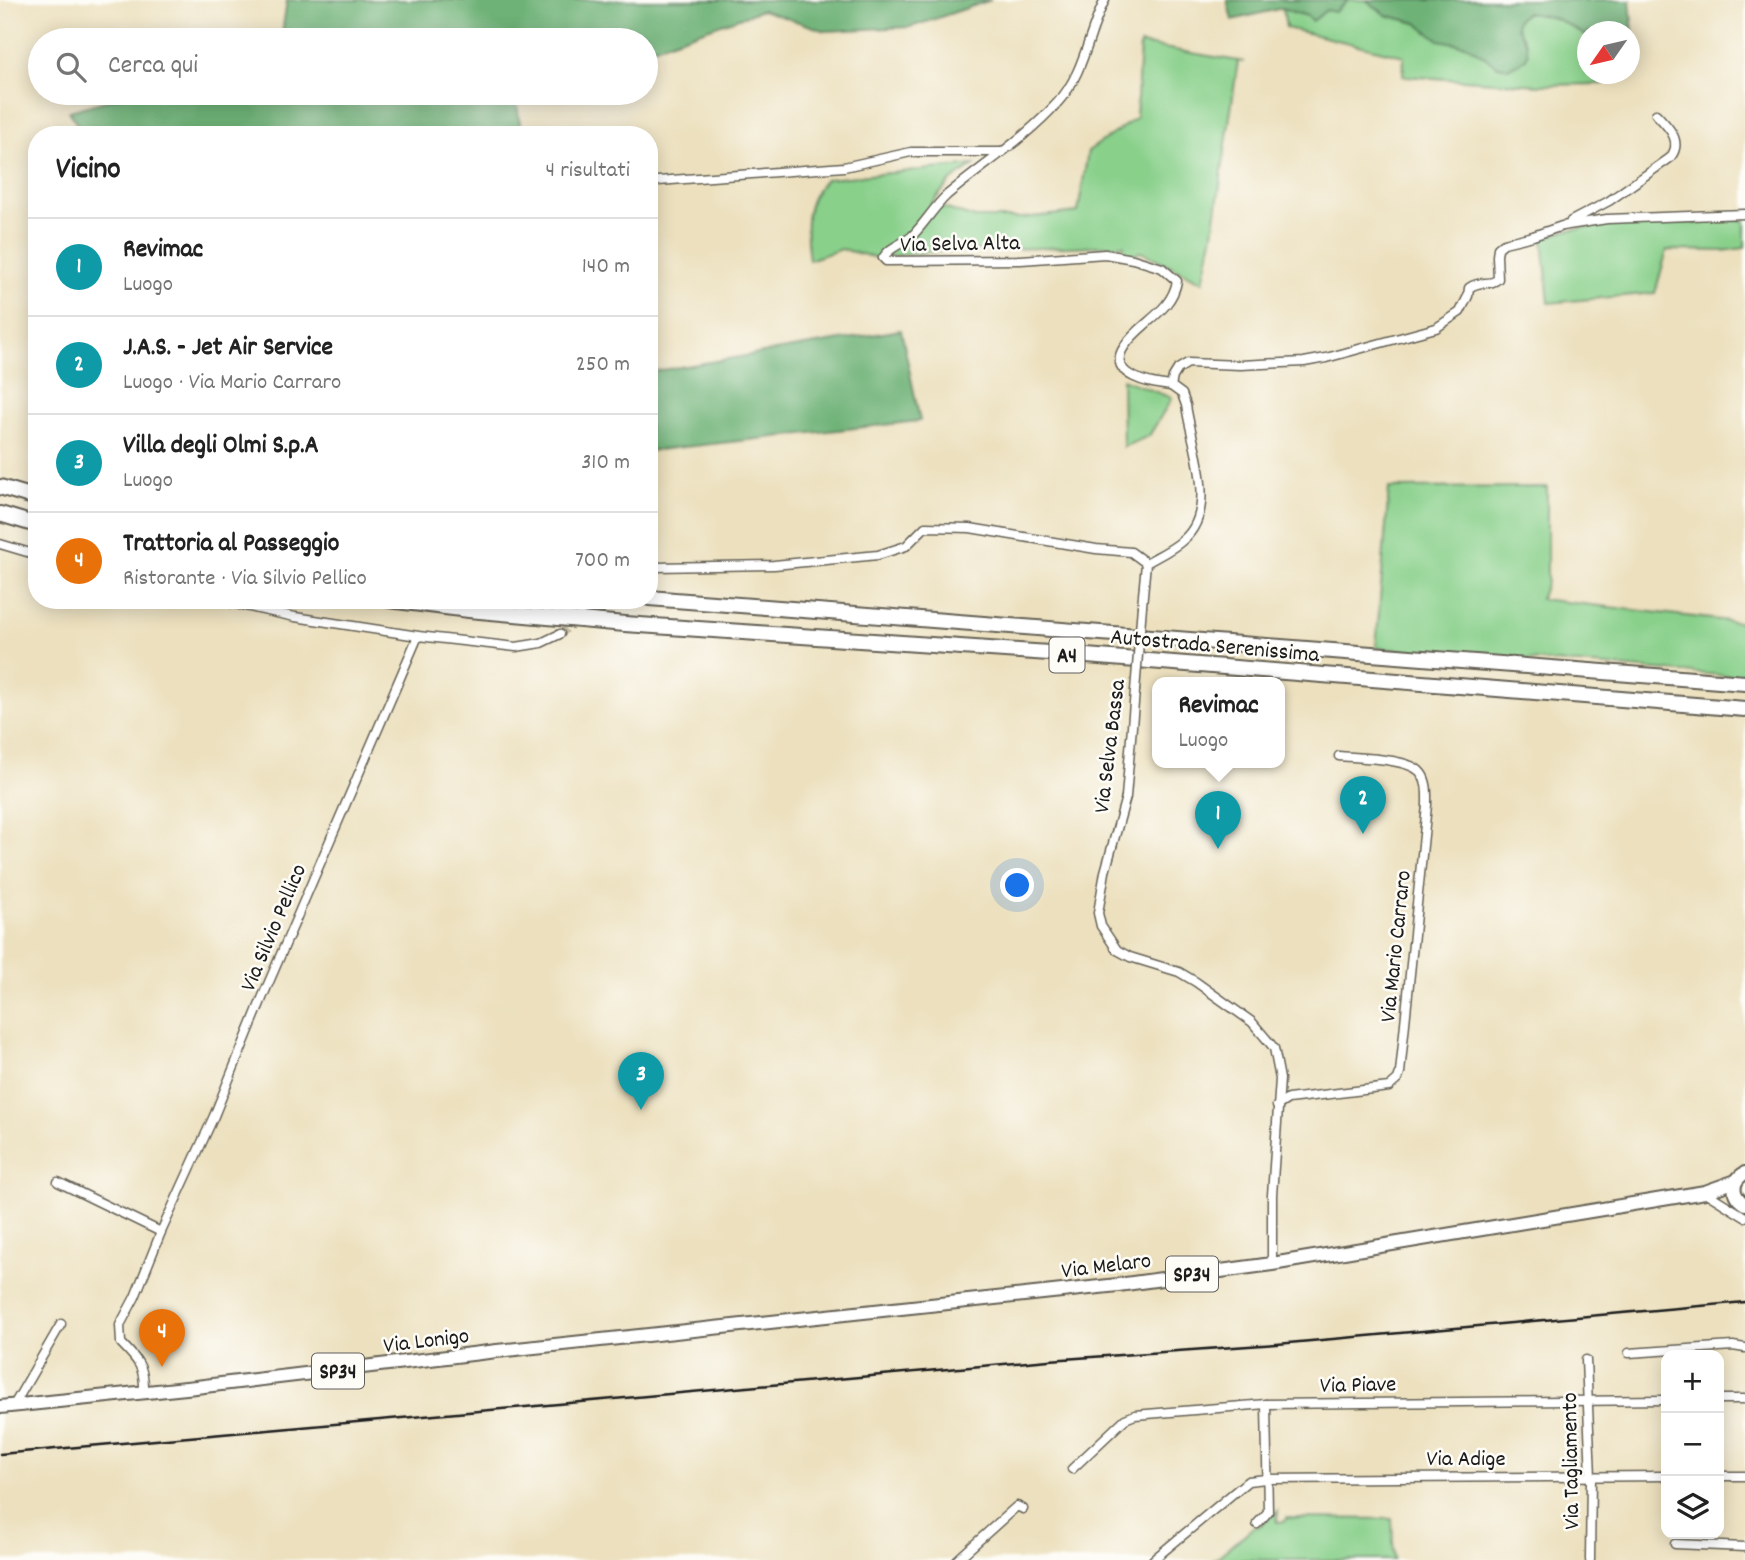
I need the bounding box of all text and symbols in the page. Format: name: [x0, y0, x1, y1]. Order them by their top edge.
north arrow: [1577, 21, 1640, 84]
search box: [28, 28, 658, 105]
icon: search: [52, 48, 90, 86]
text: Cerca qui: [108, 48, 198, 85]
text: Vicino: [56, 150, 121, 193]
text: 4 risultati: [545, 155, 630, 188]
street label: Via Selva Alta: [900, 228, 1022, 263]
text: Revimac: [123, 232, 203, 269]
text: 1: [76, 251, 82, 284]
text: 140 m: [582, 251, 630, 284]
text: Luogo: [123, 269, 173, 302]
text: J.A.S. - Jet Air Service: [123, 330, 333, 367]
text: 2: [74, 349, 84, 382]
text: 250 m: [576, 349, 630, 382]
text: Luogo · Via Mario Carraro: [123, 367, 341, 400]
text: Villa degli Olmi S.p.A: [123, 428, 319, 465]
text: 3: [74, 447, 84, 480]
text: 310 m: [581, 447, 630, 480]
text: Luogo: [123, 465, 173, 498]
text: Trattoria al Passeggio: [123, 526, 339, 563]
text: 4: [74, 545, 84, 578]
text: 700 m: [575, 545, 630, 578]
text: Ristorante · Via Silvio Pellico: [123, 563, 367, 596]
street label: Autostrada Serenissima: [1109, 622, 1322, 673]
road number: A4: [1050, 638, 1084, 672]
street label: Via Selva Bassa: [1087, 676, 1136, 815]
popup: [1152, 677, 1285, 768]
text: Revimac: [1178, 688, 1259, 725]
text: Luogo: [1178, 725, 1228, 758]
pin: 2: [1340, 776, 1386, 834]
pin: 1: [1195, 791, 1241, 849]
street label: Via Silvio Pellico: [234, 859, 317, 997]
your location: [1000, 868, 1034, 902]
street label: Via Mario Carraro: [1373, 869, 1422, 1024]
pin: 3: [618, 1052, 664, 1110]
street label: Via Melaro: [1060, 1246, 1153, 1289]
road number: SP34: [1166, 1256, 1218, 1292]
pin: 4: [139, 1309, 185, 1367]
street label: Via Lonigo: [382, 1321, 471, 1364]
map controls: [1661, 1350, 1724, 1539]
button: +: [1661, 1350, 1724, 1413]
road number: SP34: [312, 1354, 364, 1388]
street label: Via Piave: [1320, 1369, 1397, 1404]
street label: Via Tagliamento: [1555, 1392, 1590, 1530]
button: −: [1661, 1413, 1724, 1476]
street label: Via Adige: [1426, 1444, 1506, 1477]
button: layers: [1661, 1476, 1724, 1539]

